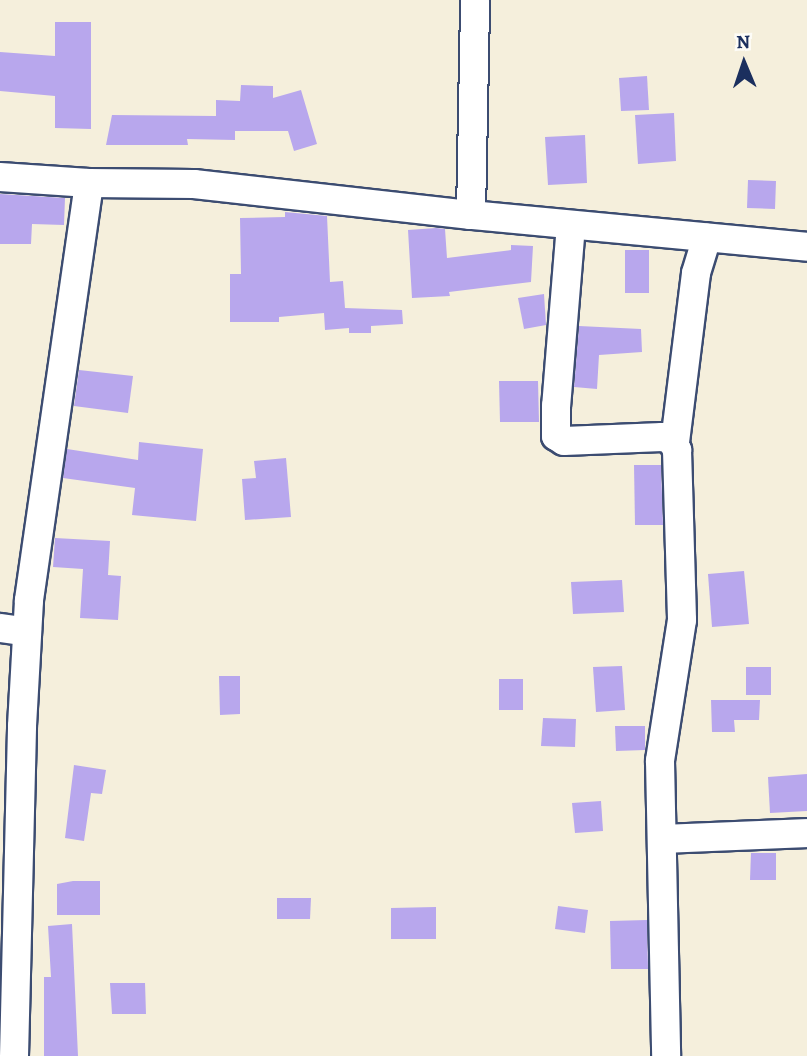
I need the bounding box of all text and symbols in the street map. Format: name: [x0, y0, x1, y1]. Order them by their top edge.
north arrow: [709, 28, 779, 98]
text: N: [736, 29, 751, 55]

